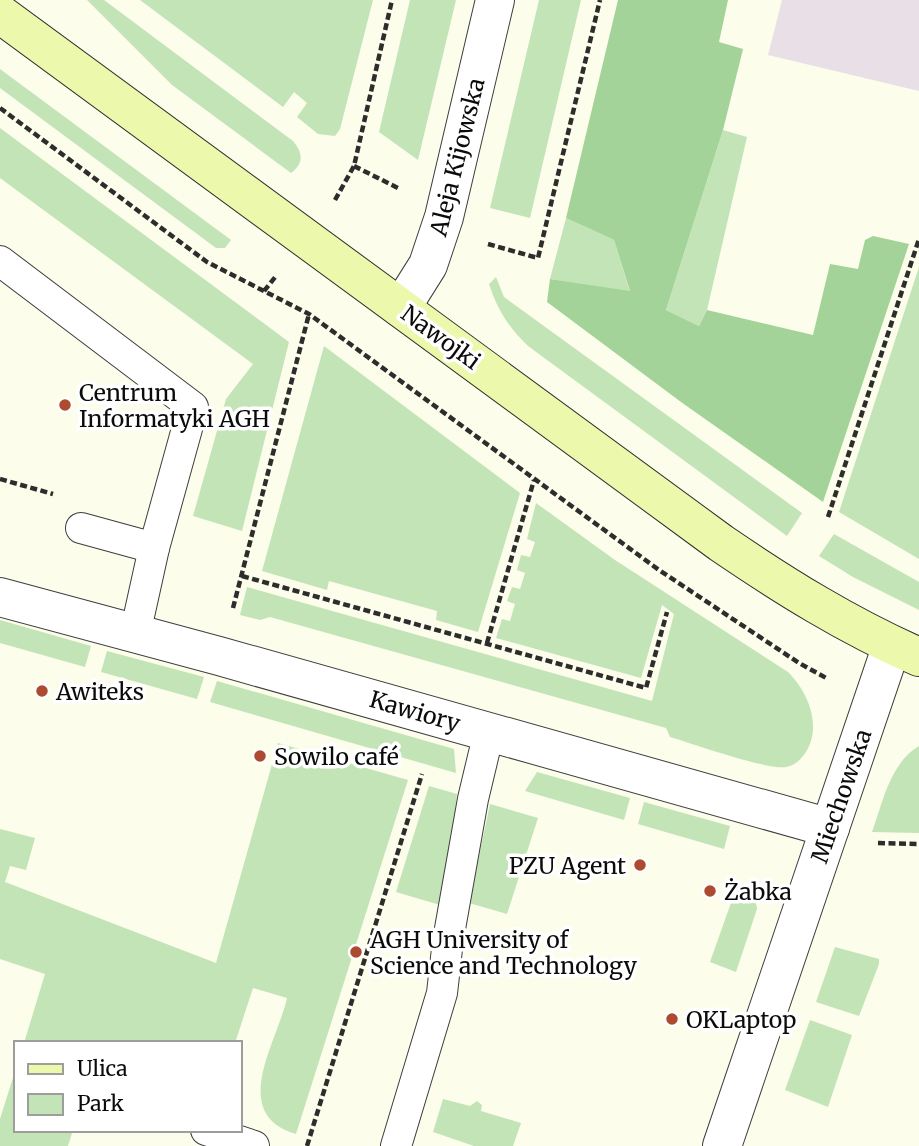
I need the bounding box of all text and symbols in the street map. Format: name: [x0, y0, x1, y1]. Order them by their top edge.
street label: Aleja Kijowska: [423, 75, 491, 240]
street label: Nawojki: [396, 298, 486, 376]
place label: Centrum Informatyki AGH: [79, 378, 270, 433]
marker: Centrum Informatyki AGH: [57, 397, 73, 413]
place label: Awiteks: [55, 677, 144, 706]
marker: Awiteks: [34, 683, 50, 699]
street label: Kawiory: [366, 684, 464, 738]
street label: Miechowska: [805, 725, 877, 867]
place label: Sowilo café: [274, 742, 399, 771]
marker: Sowilo café: [252, 748, 268, 764]
place label: PZU Agent: [509, 851, 626, 880]
marker: PZU Agent: [632, 857, 648, 873]
place label: Żabka: [724, 877, 792, 906]
marker: Żabka: [702, 883, 718, 899]
place label: AGH University of Science and Technology: [369, 925, 638, 980]
marker: AGH University of Science and Technology: [348, 944, 364, 960]
place label: OKLaptop: [686, 1005, 796, 1034]
marker: OKLaptop: [664, 1011, 680, 1027]
legend: [14, 1041, 242, 1132]
text: Ulica: [77, 1055, 127, 1082]
text: Park: [77, 1090, 124, 1117]

